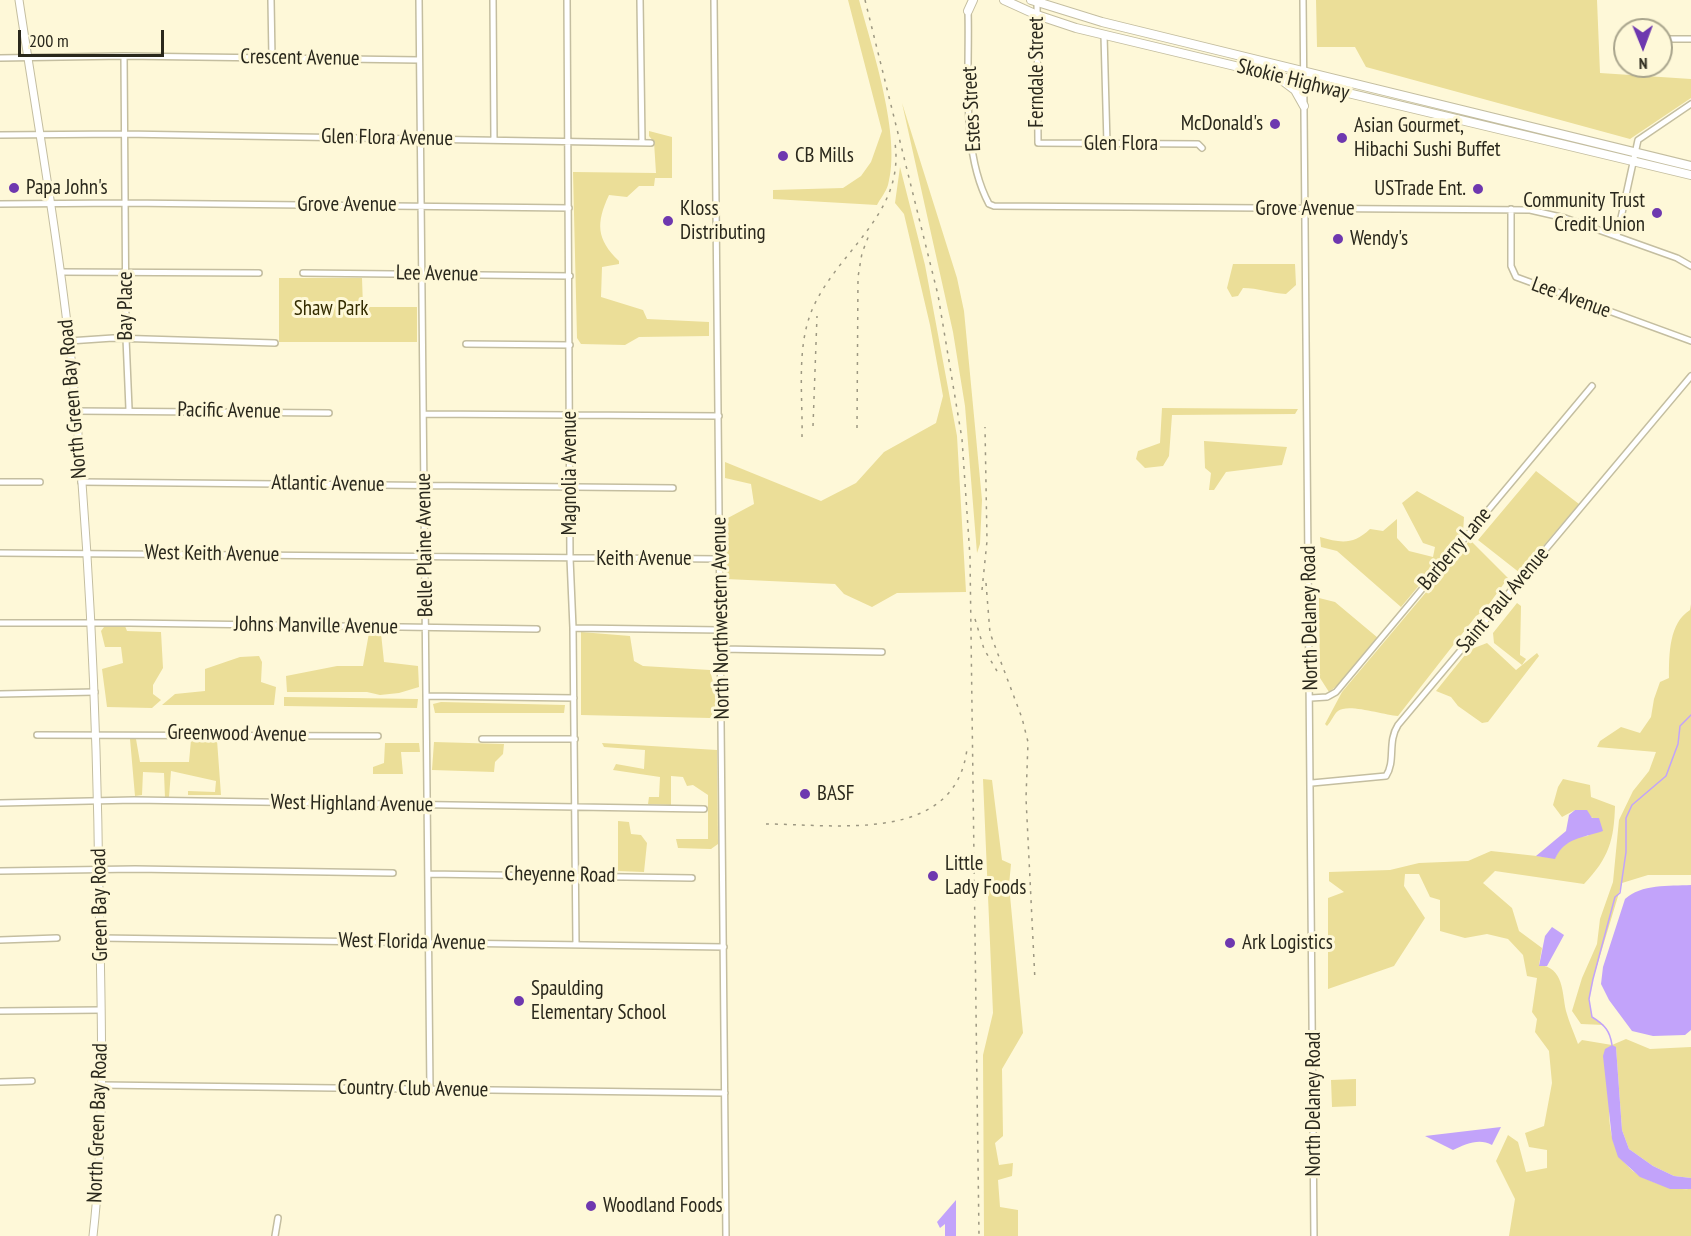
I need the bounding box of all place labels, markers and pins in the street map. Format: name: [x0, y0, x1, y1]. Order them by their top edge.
place label: McDonald's: [1181, 111, 1263, 137]
place label: Asian Gourmet, Hibachi Sushi Buffet: [1354, 113, 1501, 163]
marker: McDonald's: [1268, 117, 1282, 131]
marker: Asian Gourmet, Hibachi Sushi Buffet: [1335, 131, 1349, 145]
place label: CB Mills: [795, 143, 854, 169]
marker: CB Mills: [776, 149, 790, 163]
place label: Papa John's: [26, 175, 108, 201]
place label: USTrade Ent.: [1374, 176, 1466, 202]
marker: Papa John's: [7, 181, 21, 195]
marker: USTrade Ent.: [1471, 182, 1485, 196]
place label: Community Trust Credit Union: [1523, 188, 1645, 238]
place label: Kloss Distributing: [680, 196, 766, 246]
marker: Community Trust Credit Union: [1650, 206, 1664, 220]
marker: Kloss Distributing: [661, 214, 675, 228]
place label: Wendy's: [1350, 226, 1408, 252]
marker: Wendy's: [1331, 232, 1345, 246]
place label: BASF: [817, 781, 854, 807]
marker: BASF: [798, 787, 812, 801]
place label: Little Lady Foods: [945, 851, 1026, 901]
marker: Little Lady Foods: [926, 869, 940, 883]
place label: Ark Logistics: [1242, 930, 1333, 956]
marker: Ark Logistics: [1223, 936, 1237, 950]
place label: Spaulding Elementary School: [531, 976, 666, 1026]
marker: Spaulding Elementary School: [512, 994, 526, 1008]
place label: Woodland Foods: [603, 1193, 723, 1219]
marker: Woodland Foods: [584, 1199, 598, 1213]

